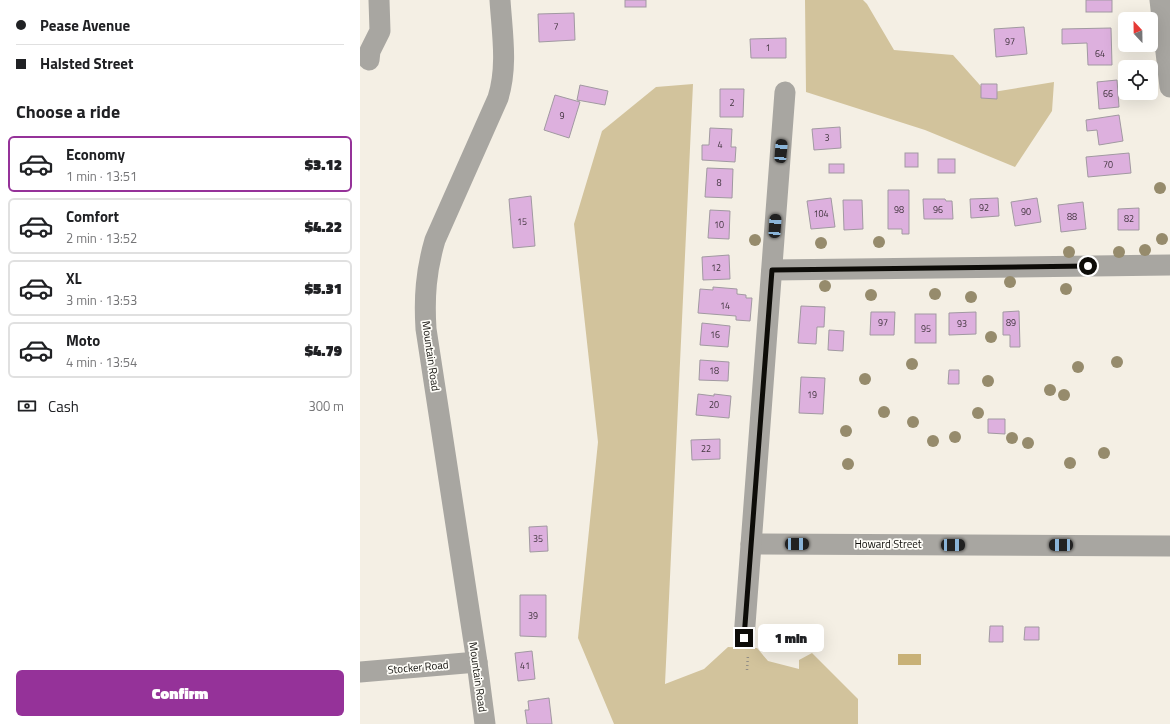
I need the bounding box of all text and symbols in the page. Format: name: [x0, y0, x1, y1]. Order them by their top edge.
north arrow: [1118, 12, 1158, 52]
map controls: [1118, 12, 1158, 100]
text: Pease Avenue: [40, 14, 130, 37]
house number: 7: [553, 20, 559, 33]
house number: 97: [1005, 35, 1015, 48]
house number: 1: [765, 41, 771, 54]
house number: 64: [1095, 47, 1105, 60]
text: Halsted Street: [40, 52, 133, 75]
button: locate: [1118, 60, 1158, 100]
house number: 66: [1103, 87, 1113, 100]
house number: 2: [729, 96, 735, 109]
text: Choose a ride: [16, 98, 120, 125]
house number: 9: [559, 109, 565, 122]
house number: 3: [824, 131, 830, 144]
house number: 4: [717, 138, 723, 151]
car: [774, 139, 788, 163]
text: Economy: [66, 143, 125, 166]
icon: car: [18, 146, 54, 182]
text: $3.12: [305, 153, 342, 176]
house number: 70: [1103, 158, 1113, 171]
text: 1 min · 13:51: [66, 166, 137, 186]
house number: 8: [716, 176, 722, 189]
house number: 92: [979, 201, 989, 214]
house number: 98: [894, 203, 904, 216]
house number: 96: [933, 203, 943, 216]
text: Comfort: [66, 205, 119, 228]
house number: 90: [1021, 205, 1031, 218]
house number: 104: [813, 207, 829, 220]
icon: car: [18, 208, 54, 244]
house number: 88: [1067, 210, 1077, 223]
house number: 82: [1124, 212, 1134, 225]
car: [768, 214, 782, 238]
text: $4.22: [305, 215, 342, 238]
house number: 15: [517, 215, 527, 228]
house number: 10: [714, 218, 724, 231]
text: 2 min · 13:52: [66, 228, 137, 248]
route start: [1079, 257, 1097, 275]
house number: 12: [711, 261, 721, 274]
text: XL: [66, 267, 82, 290]
icon: car: [18, 270, 54, 306]
text: $5.31: [305, 277, 342, 300]
text: 3 min · 13:53: [66, 290, 137, 310]
house number: 14: [720, 299, 730, 312]
house number: 97: [878, 316, 888, 329]
house number: 89: [1006, 316, 1016, 329]
house number: 93: [957, 317, 967, 330]
street label: Mountain Road: [418, 320, 444, 392]
house number: 95: [921, 322, 931, 335]
house number: 16: [710, 328, 720, 341]
text: Moto: [66, 329, 100, 352]
icon: car: [18, 332, 54, 368]
text: $4.79: [305, 339, 342, 362]
text: 4 min · 13:54: [66, 352, 137, 372]
house number: 18: [709, 364, 719, 377]
house number: 19: [807, 388, 817, 401]
icon: cash: [16, 395, 38, 417]
text: Cash: [48, 395, 79, 418]
text: 300 m: [308, 396, 344, 416]
house number: 20: [709, 398, 719, 411]
house number: 22: [701, 442, 711, 455]
house number: 35: [533, 532, 543, 545]
street label: Howard Street: [854, 536, 922, 552]
car: [785, 538, 809, 550]
car: [941, 539, 965, 551]
car: [1049, 539, 1073, 551]
house number: 39: [528, 609, 538, 622]
callout: 1 min: [758, 624, 824, 652]
text: 1 min: [775, 628, 807, 648]
route end: [735, 629, 753, 647]
street label: Mountain Road: [465, 641, 491, 713]
street label: Stocker Road: [387, 656, 449, 678]
house number: 41: [520, 659, 530, 672]
button: Confirm: [16, 670, 344, 716]

